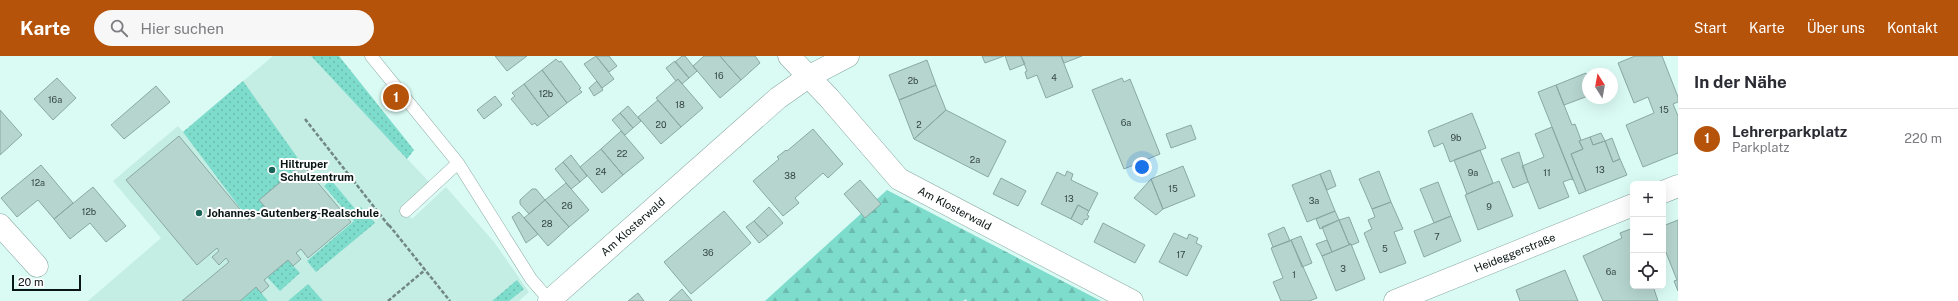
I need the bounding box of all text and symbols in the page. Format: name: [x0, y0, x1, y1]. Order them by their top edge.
search box: [94, 10, 374, 46]
text: Karte: [20, 17, 70, 39]
icon: search: [108, 17, 130, 39]
text: Hier suchen: [140, 20, 224, 37]
text: Start: [1694, 20, 1727, 36]
text: Karte: [1749, 20, 1785, 36]
text: Über uns: [1807, 20, 1865, 36]
text: Kontakt: [1887, 20, 1938, 36]
north arrow: [1582, 68, 1618, 104]
house number: 16: [714, 70, 724, 81]
house number: 4: [1051, 72, 1057, 83]
text: In der Nähe: [1694, 72, 1787, 92]
house number: 2b: [908, 75, 918, 86]
pin: 1: [383, 82, 409, 112]
house number: 12b: [539, 88, 553, 99]
house number: 16a: [48, 94, 62, 105]
house number: 18: [675, 99, 685, 110]
house number: 15: [1659, 104, 1669, 115]
house number: 6a: [1121, 117, 1131, 128]
house number: 20: [656, 119, 667, 130]
house number: 2: [916, 119, 922, 130]
text: Lehrerparkplatz: [1732, 123, 1847, 140]
text: 1: [1704, 131, 1710, 146]
text: 220 m: [1904, 131, 1942, 146]
house number: 9b: [1451, 132, 1462, 143]
text: Parkplatz: [1732, 140, 1790, 155]
house number: 22: [617, 148, 627, 159]
house number: 2a: [970, 154, 980, 165]
your location: [1132, 157, 1152, 177]
place label: Hiltruper Schulzentrum: [280, 158, 354, 183]
house number: 13: [1595, 164, 1605, 175]
marker: Hiltruper Schulzentrum: [267, 165, 277, 175]
house number: 24: [595, 166, 607, 177]
house number: 9a: [1468, 167, 1478, 178]
house number: 11: [1543, 167, 1551, 178]
house number: 38: [784, 170, 796, 181]
house number: 12a: [31, 177, 45, 188]
map controls: [1630, 181, 1666, 289]
button: +: [1630, 181, 1666, 217]
house number: 15: [1168, 183, 1178, 194]
street label: Am Klosterwald: [916, 184, 994, 232]
house number: 13: [1064, 193, 1074, 204]
street label: Am Klosterwald: [598, 195, 667, 258]
house number: 3a: [1309, 195, 1319, 206]
house number: 26: [562, 200, 573, 211]
house number: 9: [1486, 201, 1492, 212]
house number: 12b: [82, 206, 96, 217]
place label: Johannes-Gutenberg-Realschule: [207, 207, 379, 219]
marker: Johannes-Gutenberg-Realschule: [194, 208, 204, 218]
button: −: [1630, 217, 1666, 253]
house number: 28: [541, 218, 553, 229]
house number: 7: [1434, 231, 1440, 242]
street label: Heideggerstraße: [1472, 231, 1557, 275]
house number: 5: [1382, 243, 1388, 254]
house number: 36: [702, 247, 714, 258]
house number: 17: [1176, 249, 1186, 260]
button: locate: [1630, 253, 1666, 289]
house number: 3: [1340, 263, 1346, 274]
house number: 6a: [1606, 266, 1616, 277]
house number: 1: [1292, 269, 1296, 280]
scale bar: [12, 273, 81, 292]
text: 20 m: [18, 276, 43, 288]

